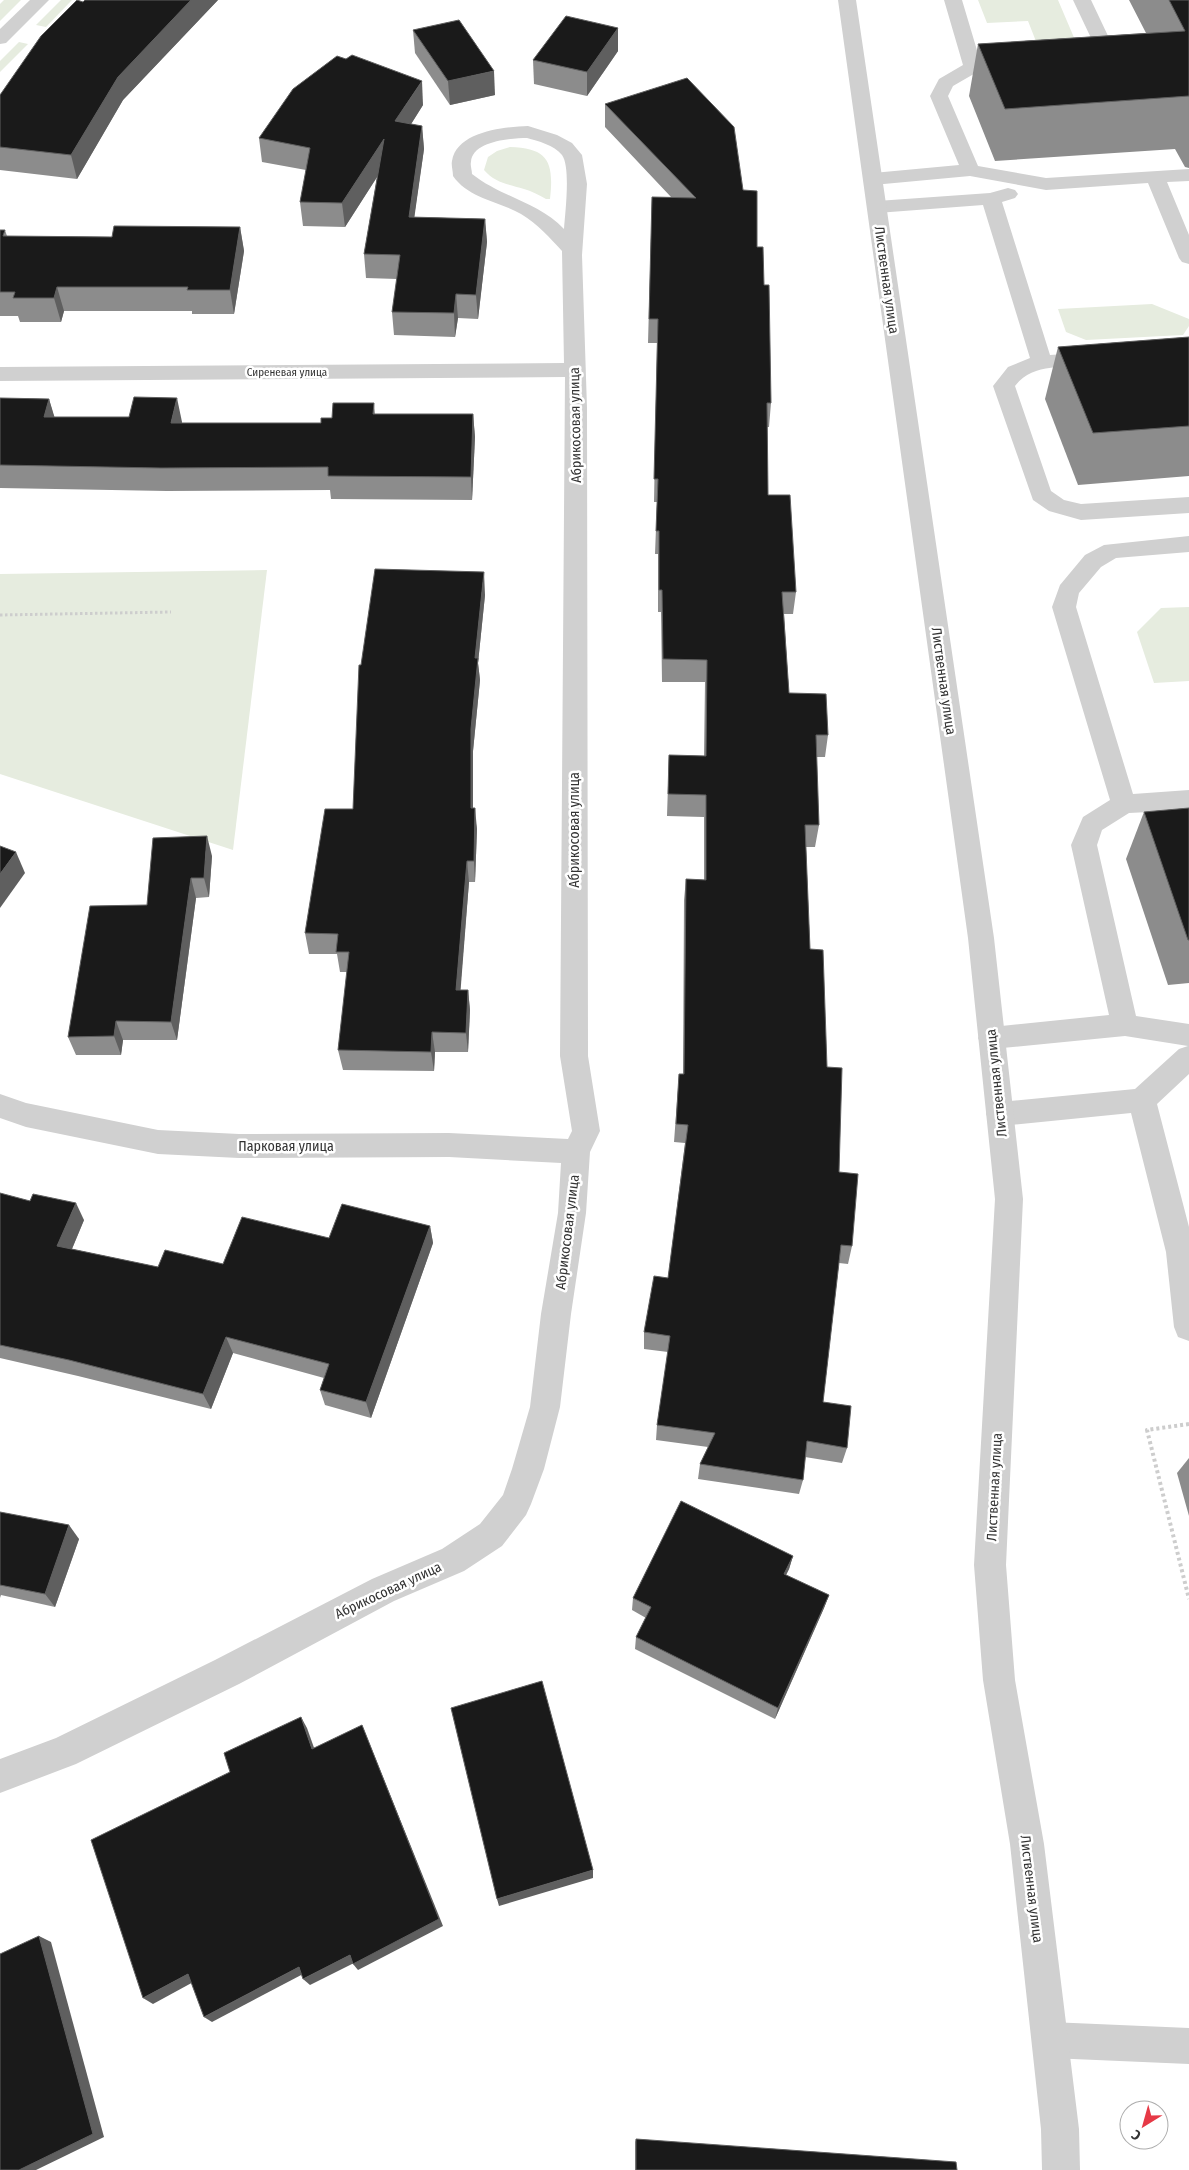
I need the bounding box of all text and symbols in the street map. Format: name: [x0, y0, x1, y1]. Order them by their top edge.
street label: Лиственная улица: [871, 225, 902, 335]
street label: Сиреневая улица: [247, 366, 327, 379]
street label: Абрикосовая улица: [566, 367, 585, 483]
street label: Лиственная улица: [928, 626, 959, 736]
street label: Абрикосовая улица: [566, 772, 583, 888]
street label: Лиственная улица: [982, 1028, 1011, 1138]
street label: Парковая улица: [238, 1138, 334, 1155]
street label: Абрикосовая улица: [552, 1174, 583, 1290]
street label: Лиственная улица: [983, 1432, 1006, 1542]
street label: Абрикосовая улица: [332, 1558, 444, 1623]
street label: Лиственная улица: [1016, 1834, 1047, 1944]
north arrow: [1119, 2100, 1169, 2150]
text: С: [1128, 2126, 1145, 2144]

